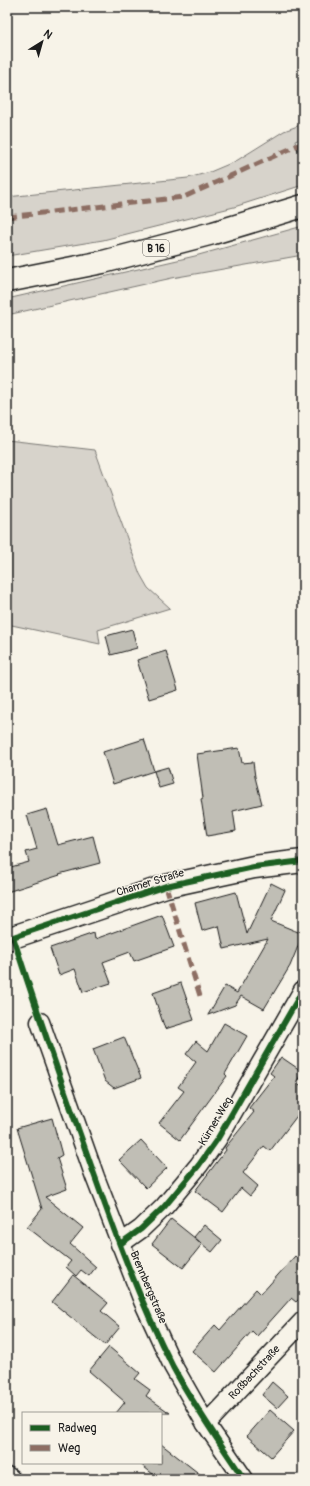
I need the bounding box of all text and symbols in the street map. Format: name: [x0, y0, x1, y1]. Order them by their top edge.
north arrow: [22, 22, 62, 62]
text: N: [41, 27, 55, 42]
road number: B 16: [143, 240, 169, 256]
street label: Chamer Straße: [115, 866, 186, 899]
street label: Kürner Weg: [196, 1094, 235, 1148]
street label: Brennbergstraße: [127, 1249, 170, 1326]
street label: Roßbachstraße: [226, 1342, 283, 1402]
legend: [22, 1412, 162, 1464]
text: Radweg: [58, 1421, 96, 1436]
text: Weg: [58, 1441, 80, 1456]

